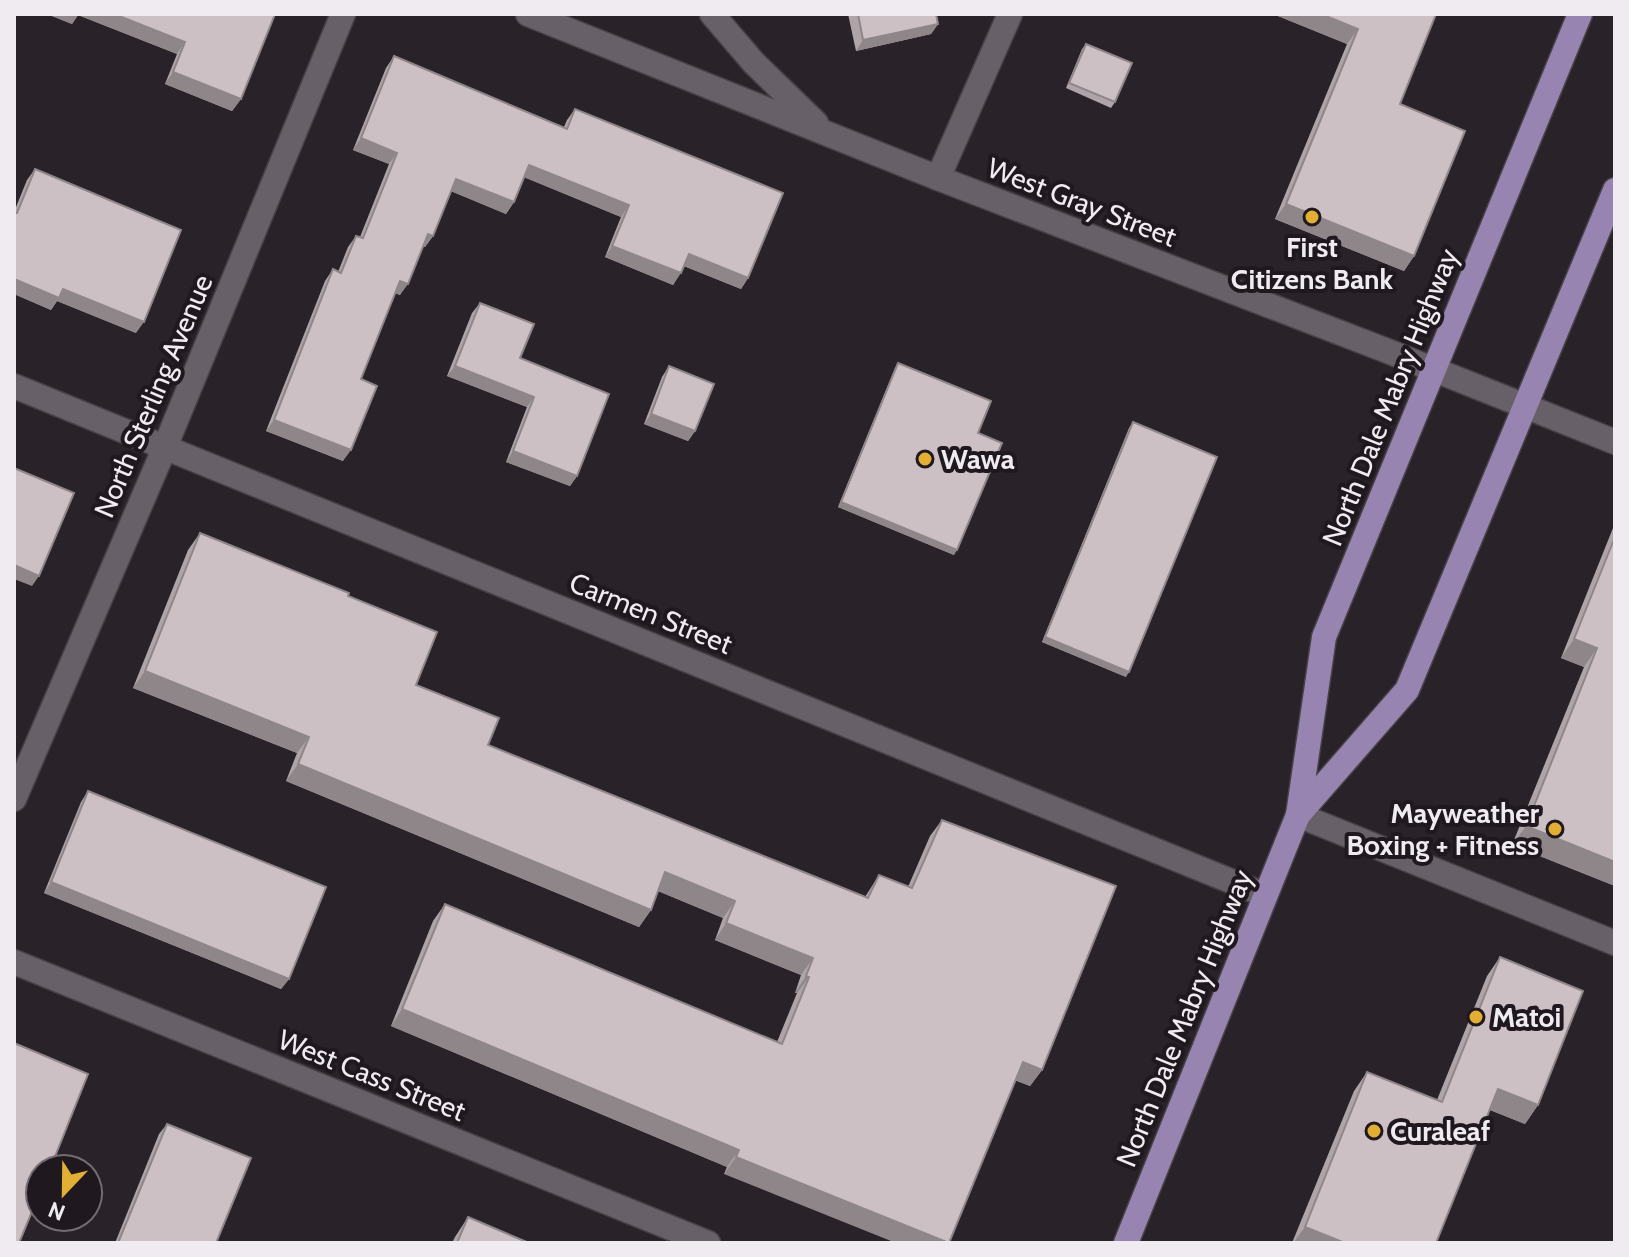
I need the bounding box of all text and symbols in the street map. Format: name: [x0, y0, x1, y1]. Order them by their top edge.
street label: West Gray Street: [983, 150, 1181, 254]
marker: First Citizens Bank: [1303, 208, 1321, 226]
place label: First Citizens Bank: [1231, 230, 1394, 296]
street label: North Dale Mabry Highway: [1315, 243, 1465, 551]
street label: North Sterling Avenue: [87, 270, 219, 522]
place label: Wawa: [941, 442, 1015, 476]
marker: Wawa: [916, 450, 934, 468]
street label: Carmen Street: [565, 565, 737, 661]
place label: Mayweather Boxing + Fitness: [1346, 796, 1540, 862]
marker: Mayweather Boxing + Fitness: [1546, 820, 1564, 838]
street label: North Dale Mabry Highway: [1109, 864, 1259, 1172]
place label: Matoi: [1492, 1000, 1561, 1034]
marker: Matoi: [1467, 1008, 1485, 1026]
street label: West Cass Street: [273, 1022, 471, 1128]
place label: Curaleaf: [1390, 1114, 1491, 1148]
marker: Curaleaf: [1365, 1122, 1383, 1140]
north arrow: [24, 1153, 104, 1233]
text: N: [44, 1196, 69, 1227]

